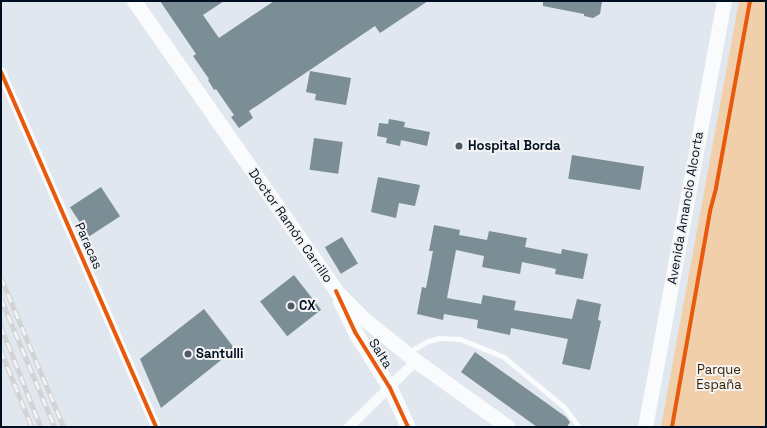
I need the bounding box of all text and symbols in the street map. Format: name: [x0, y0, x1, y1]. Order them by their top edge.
street label: Avenida Amancio Alcorta: [665, 130, 707, 286]
place label: Hospital Borda: [468, 138, 561, 154]
marker: Hospital Borda: [453, 140, 465, 152]
street label: Doctor Ramón Carrillo: [245, 166, 335, 286]
street label: Paracas: [71, 220, 105, 272]
place label: CX: [299, 298, 316, 314]
marker: CX: [286, 301, 296, 311]
street label: Salta: [365, 336, 395, 372]
place label: Santulli: [196, 346, 244, 362]
marker: Santulli: [183, 349, 193, 359]
park label: Parque España: [696, 363, 742, 394]

